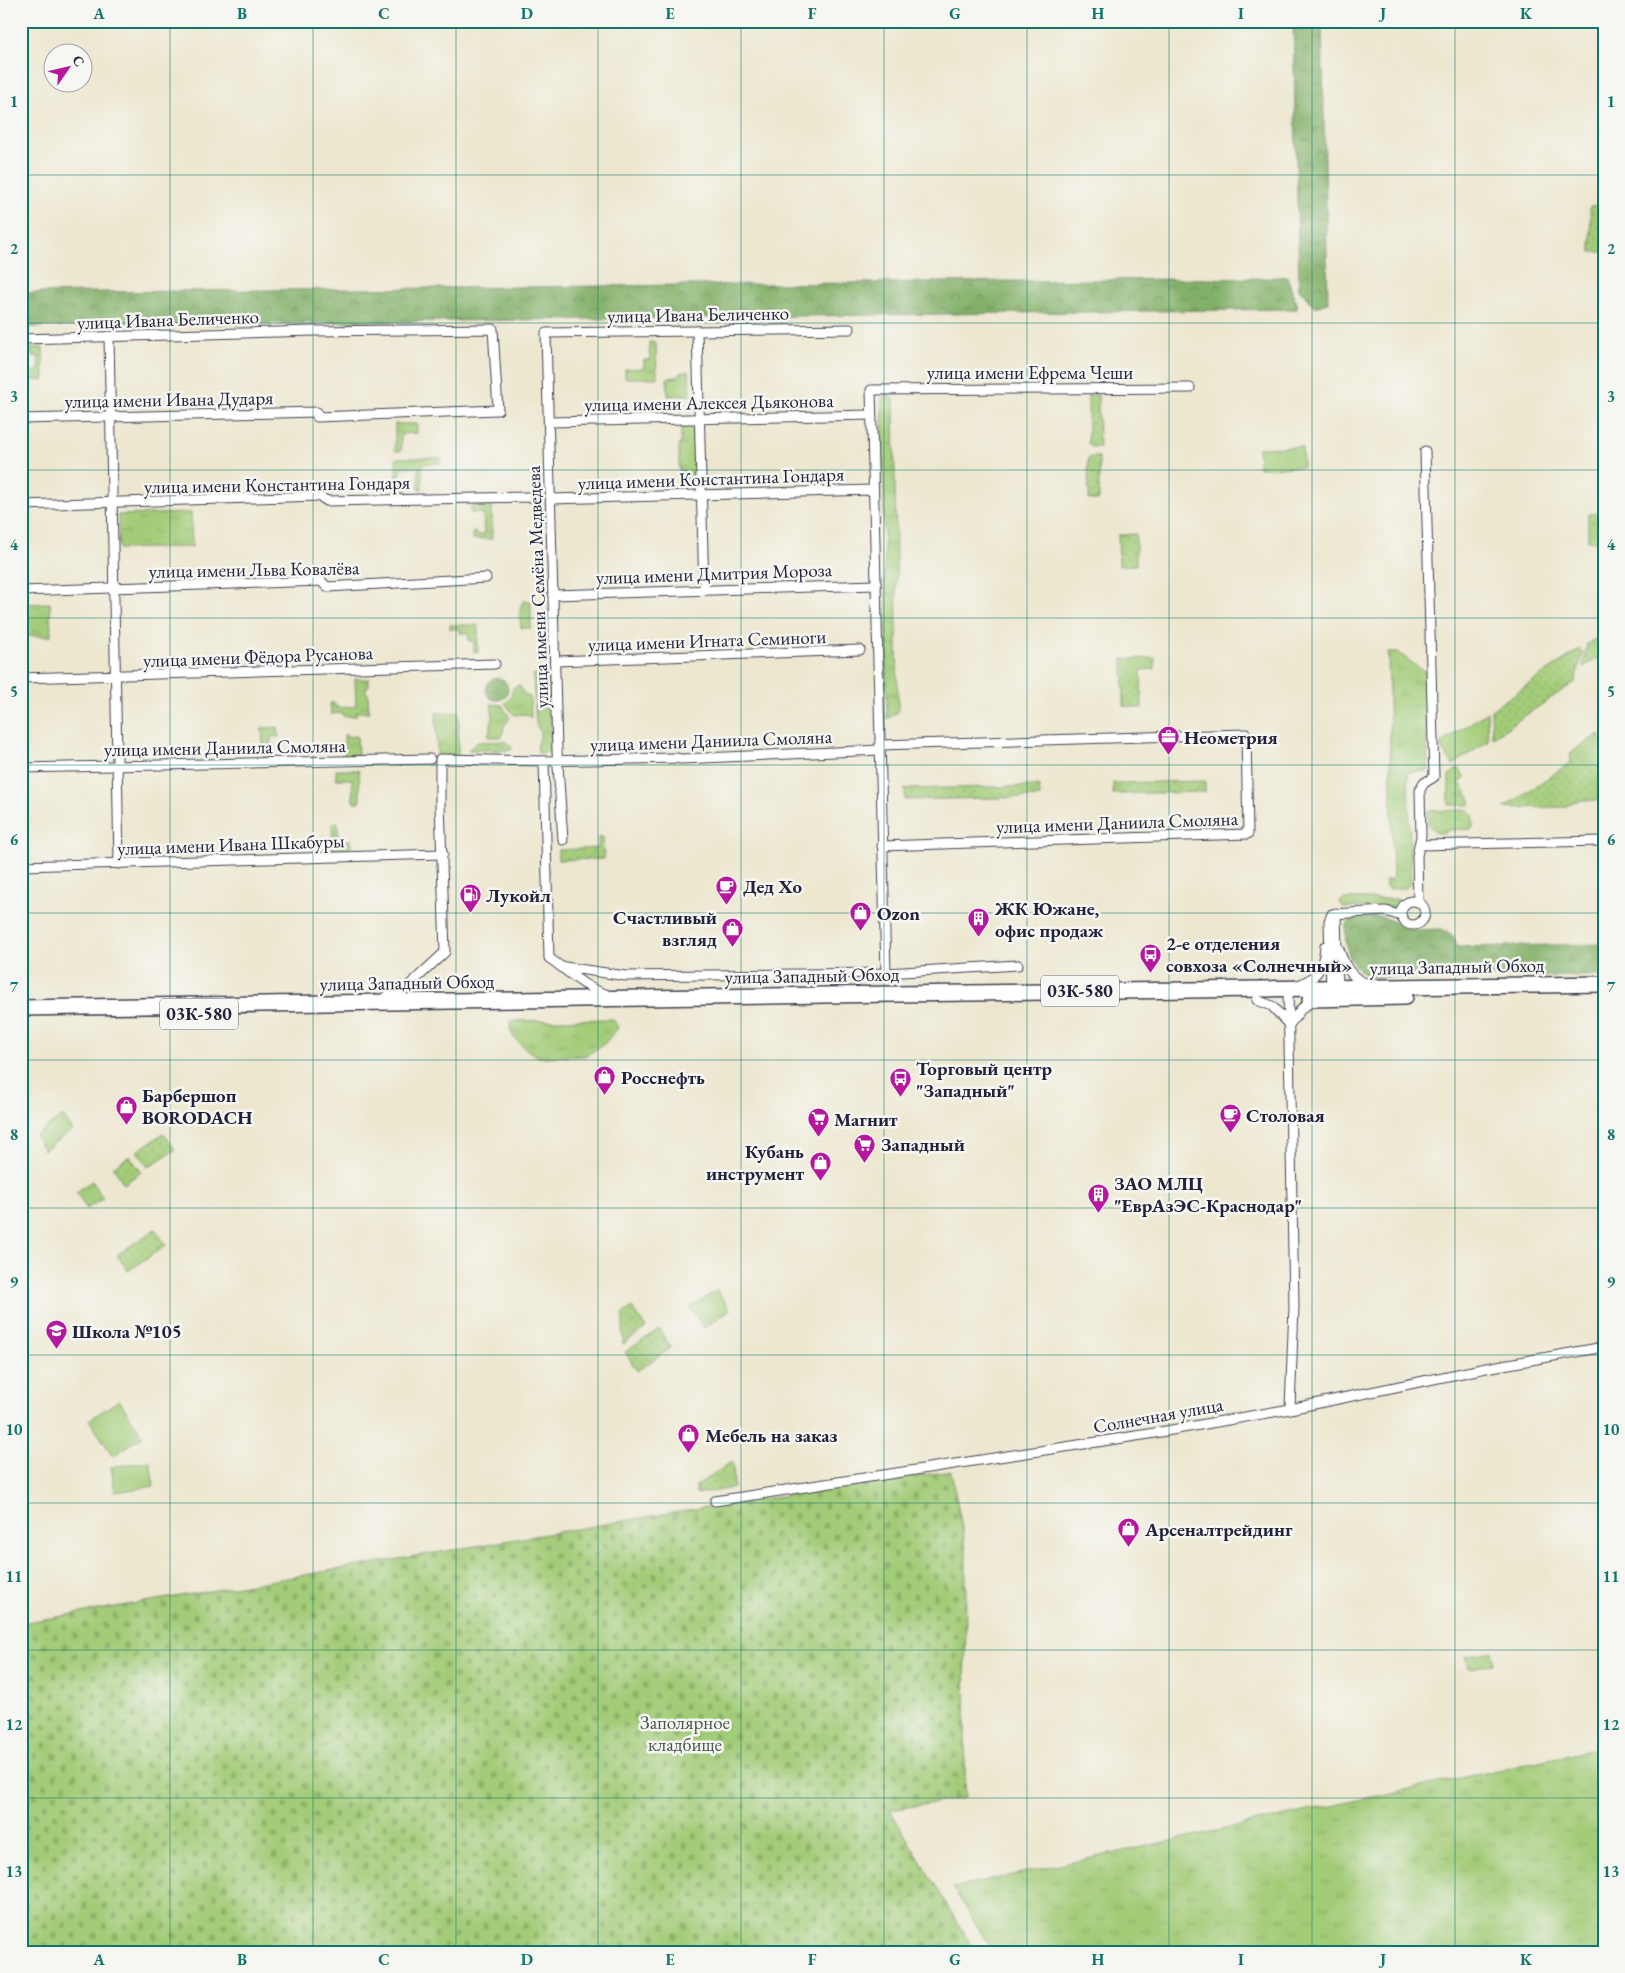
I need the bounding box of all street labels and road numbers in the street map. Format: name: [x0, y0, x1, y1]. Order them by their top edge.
street label: улица Ивана Беличенко: [607, 300, 789, 329]
street label: улица Ивана Беличенко: [77, 304, 259, 335]
street label: улица имени Ефрема Чеши: [927, 360, 1133, 385]
street label: улица имени Ивана Дударя: [64, 385, 274, 414]
street label: улица имени Алексея Дьяконова: [584, 388, 834, 417]
street label: улица имени Константина Гондаря: [577, 461, 845, 496]
street label: улица имени Семёна Медведева: [521, 465, 554, 709]
street label: улица имени Константина Гондаря: [144, 470, 411, 499]
street label: улица имени Льва Ковалёва: [148, 555, 360, 584]
street label: улица имени Дмитрия Мороза: [595, 557, 833, 590]
street label: улица имени Игната Семиноги: [587, 624, 827, 657]
street label: улица имени Фёдора Русанова: [142, 640, 374, 673]
street label: улица имени Даниила Смоляна: [590, 724, 833, 757]
street label: улица имени Даниила Смоляна: [104, 733, 347, 762]
street label: улица имени Даниила Смоляна: [996, 806, 1239, 839]
street label: улица имени Ивана Шкабуры: [117, 828, 345, 861]
street label: улица Западный Обход: [1369, 952, 1545, 981]
street label: улица Западный Обход: [724, 961, 900, 990]
street label: улица Западный Обход: [319, 968, 495, 997]
road number: 03К-580: [1041, 976, 1119, 1006]
road number: 03К-580: [160, 999, 238, 1030]
street label: Солнечная улица: [1091, 1392, 1225, 1439]

